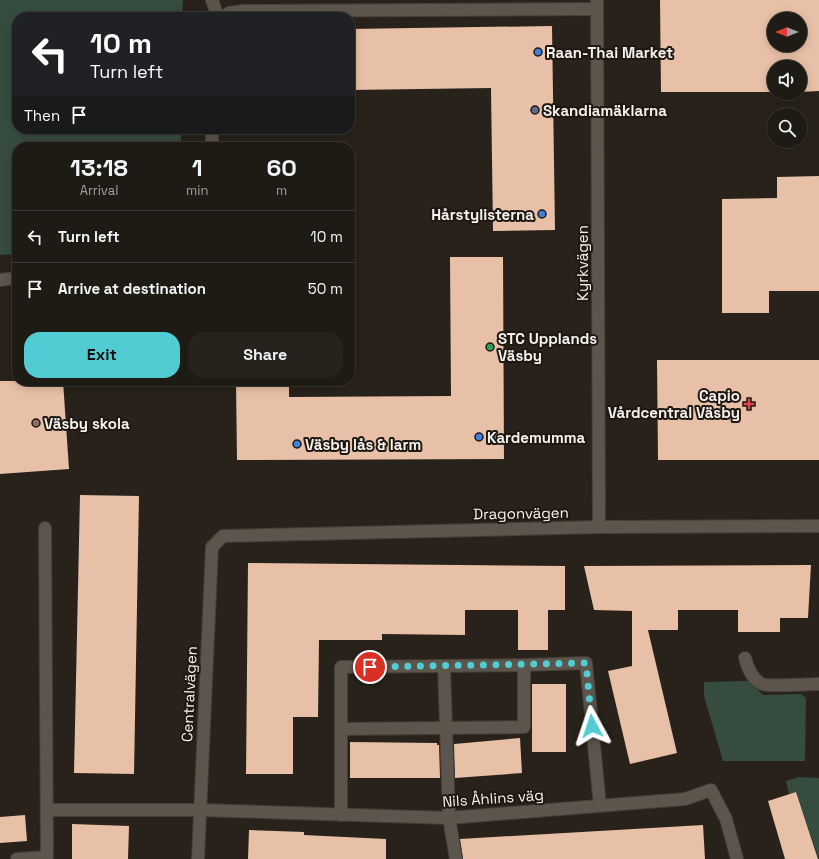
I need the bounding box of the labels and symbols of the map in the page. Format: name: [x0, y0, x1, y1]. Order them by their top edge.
north arrow: [767, 12, 807, 52]
place label: Raan-Thai Market: [546, 43, 673, 62]
marker: Raan-Thai Market: [533, 47, 543, 57]
place label: Skandiamäklarna: [543, 101, 667, 120]
marker: Skandiamäklarna: [530, 105, 540, 115]
place label: Hårstylisterna: [431, 205, 534, 224]
marker: Hårstylisterna: [537, 209, 547, 219]
street label: Kyrkvägen: [573, 225, 592, 301]
place label: STC Upplands Väsby: [498, 329, 597, 365]
marker: STC Upplands Väsby: [485, 342, 495, 352]
place label: Capio Vårdcentral Väsby: [608, 386, 740, 422]
marker: Capio Vårdcentral Väsby: [743, 398, 755, 410]
place label: Väsby skola: [44, 414, 130, 433]
marker: Väsby skola: [31, 418, 41, 428]
place label: Kardemumma: [487, 428, 586, 447]
marker: Kardemumma: [474, 432, 484, 442]
place label: Väsby lås & larm: [305, 435, 421, 454]
marker: Väsby lås & larm: [292, 439, 302, 449]
street label: Dragonvägen: [473, 503, 569, 523]
street label: Centralvägen: [177, 646, 201, 742]
pin: [353, 650, 387, 684]
position arrow: [571, 705, 613, 747]
street label: Nils Åhlins väg: [442, 785, 544, 811]

